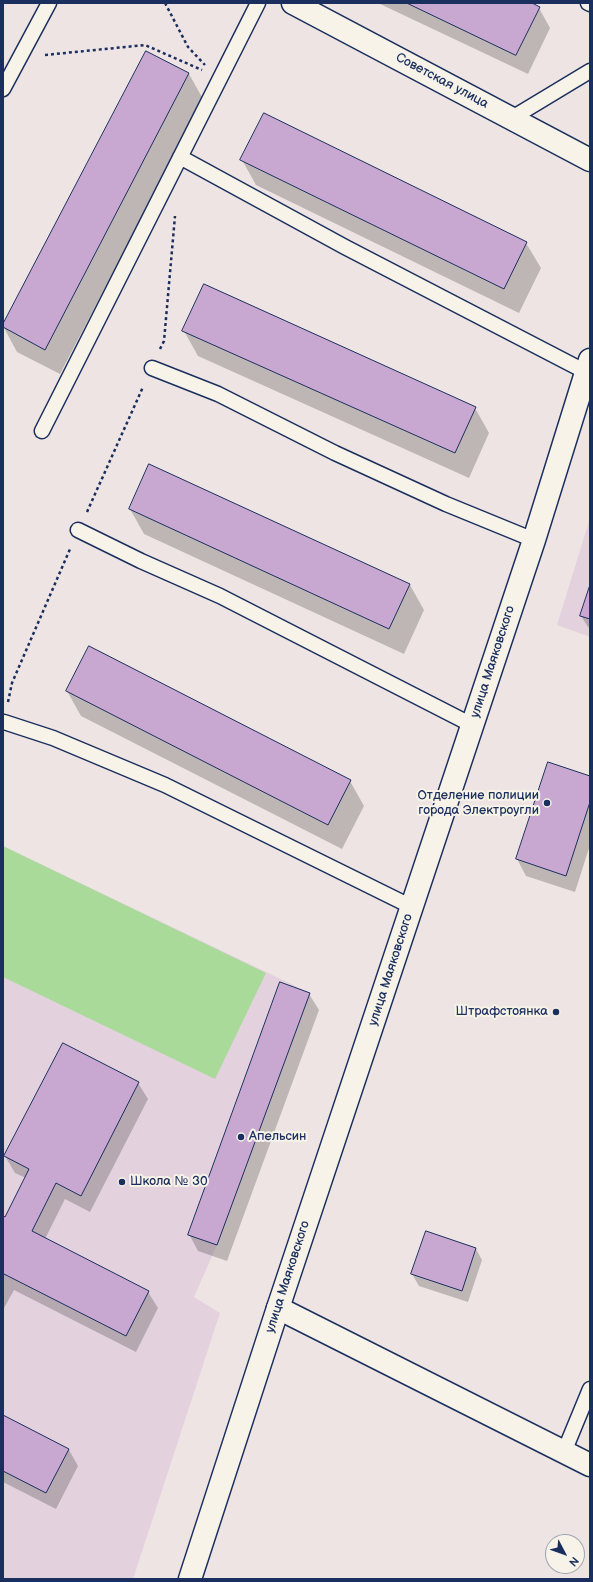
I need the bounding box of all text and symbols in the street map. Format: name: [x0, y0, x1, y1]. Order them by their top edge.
street label: Советская улица: [393, 50, 491, 112]
street label: улица Маяковского: [468, 604, 518, 720]
place label: Отделение полиции города Электроугли: [417, 788, 539, 819]
marker: Отделение полиции города Электроугли: [542, 798, 552, 808]
street label: улица Маяковского: [366, 912, 416, 1028]
place label: Штрафстоянка: [456, 1004, 548, 1020]
marker: Штрафстоянка: [551, 1007, 561, 1017]
place label: Апельсин: [249, 1129, 306, 1145]
marker: Апельсин: [236, 1132, 246, 1142]
place label: Школа № 30: [130, 1174, 208, 1190]
marker: Школа № 30: [117, 1177, 127, 1187]
street label: улица Маяковского: [263, 1219, 313, 1335]
north arrow: [545, 1534, 585, 1574]
text: N: [566, 1554, 581, 1569]

